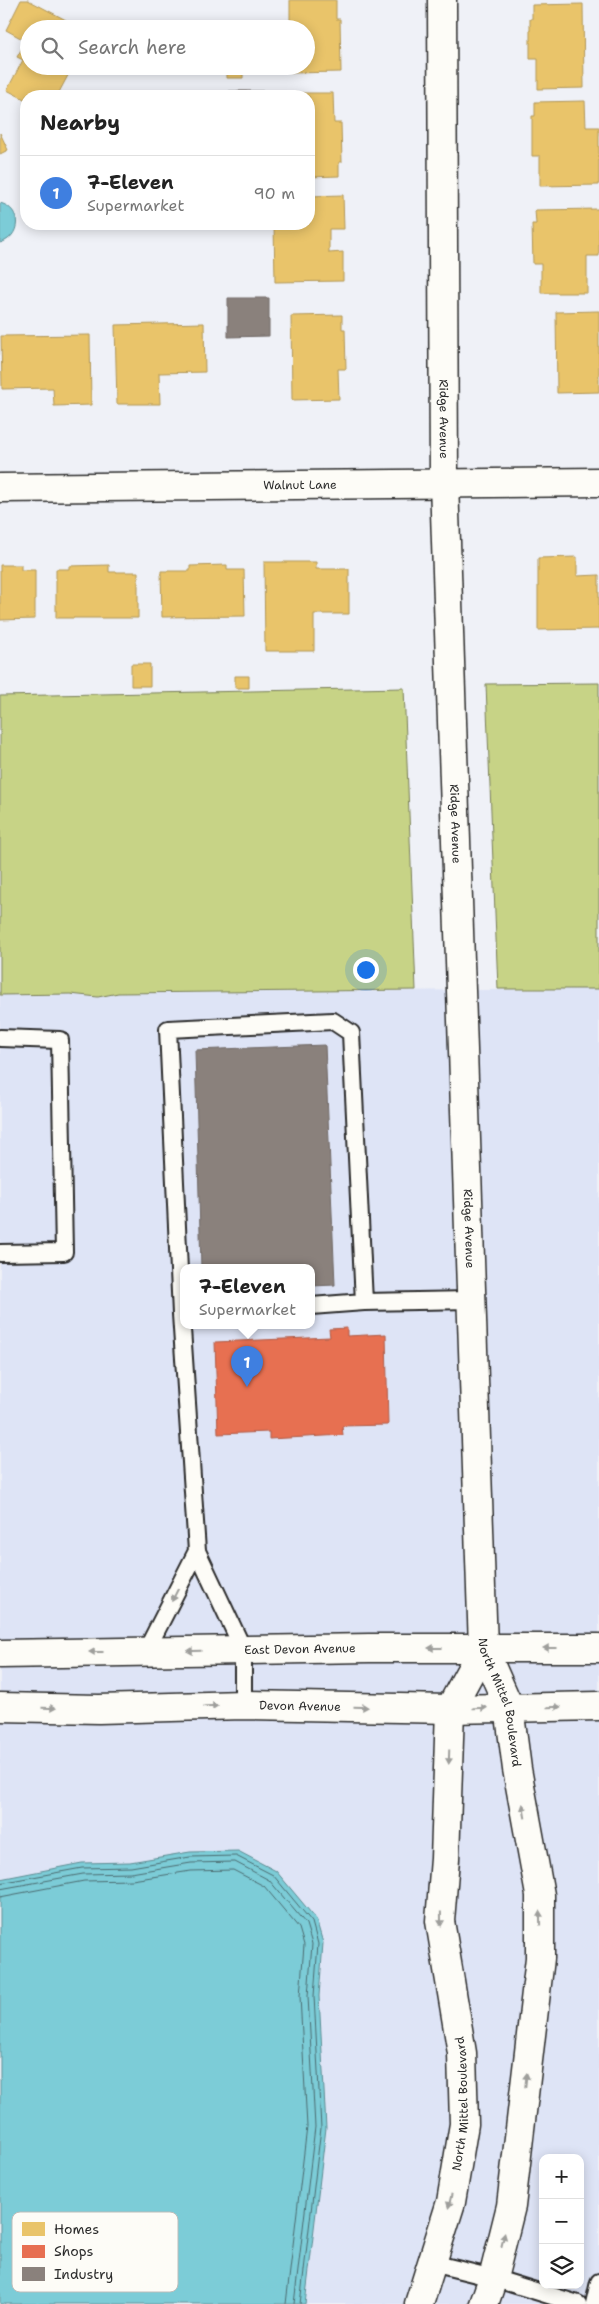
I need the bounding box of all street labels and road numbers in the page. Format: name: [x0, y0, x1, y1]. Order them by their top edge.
street label: Ridge Avenue: [436, 379, 452, 459]
street label: Walnut Lane: [263, 477, 337, 493]
street label: Ridge Avenue: [446, 784, 465, 864]
street label: Ridge Avenue: [460, 1189, 478, 1269]
street label: North Mittel Boulevard: [475, 1638, 525, 1768]
street label: East Devon Avenue: [244, 1640, 356, 1658]
street label: Devon Avenue: [259, 1697, 341, 1715]
street label: North Mittel Boulevard: [448, 2035, 472, 2172]

